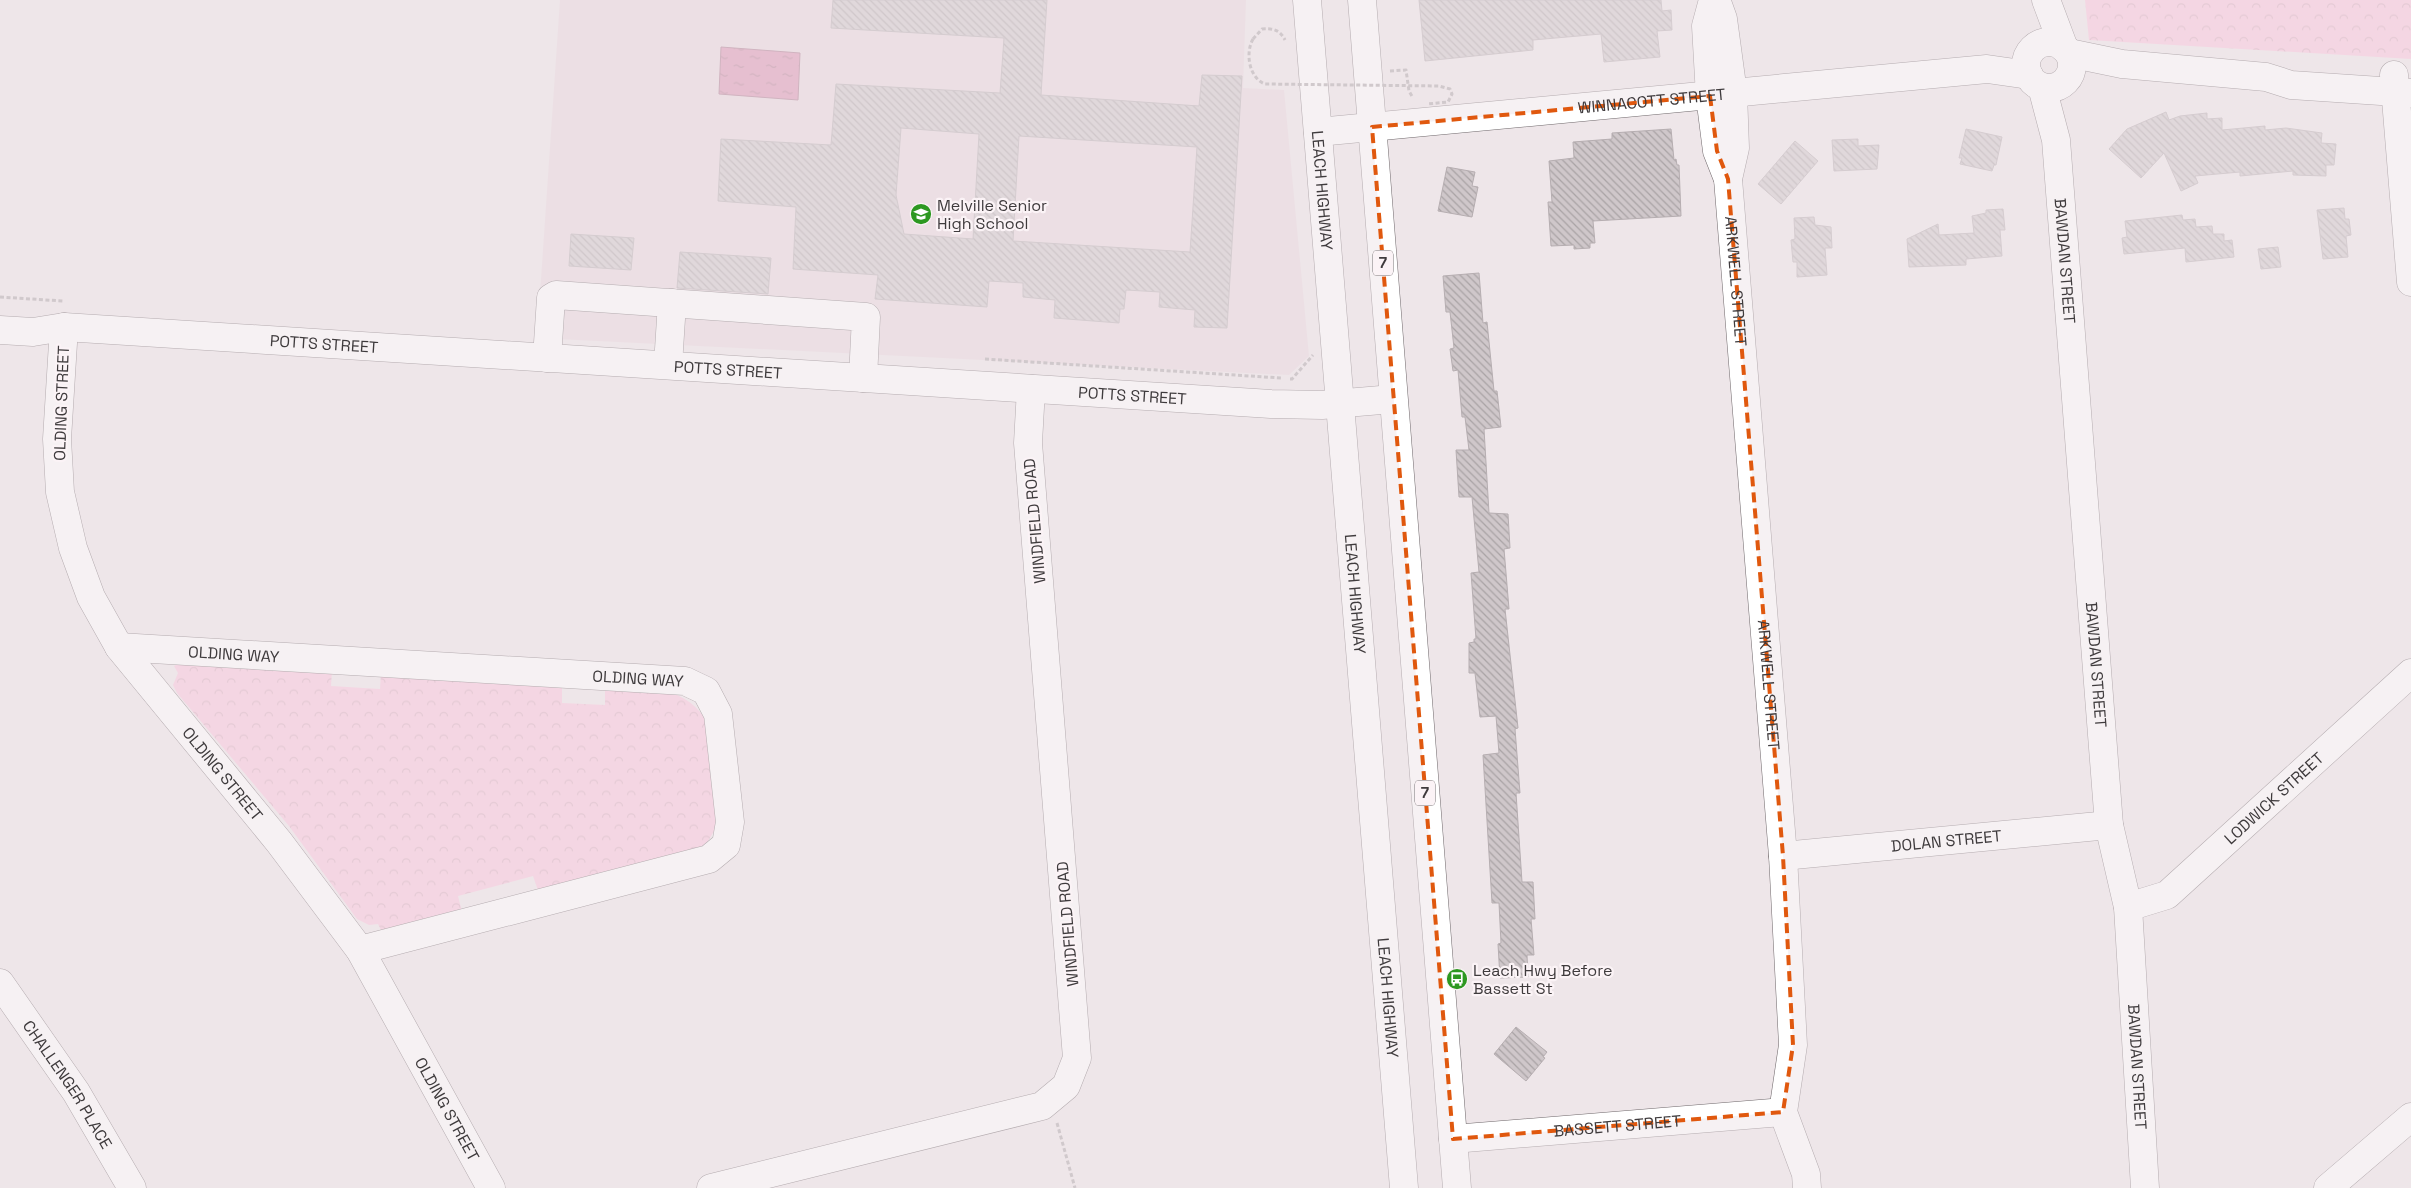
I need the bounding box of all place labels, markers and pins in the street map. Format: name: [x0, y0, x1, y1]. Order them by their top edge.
place label: Melville Senior High School: [937, 195, 1047, 234]
school or university icon: Melville Senior High School: [909, 202, 933, 226]
place label: Leach Hwy Before Bassett St: [1473, 960, 1612, 999]
bus stop icon: Leach Hwy Before Bassett St: [1445, 967, 1469, 991]

